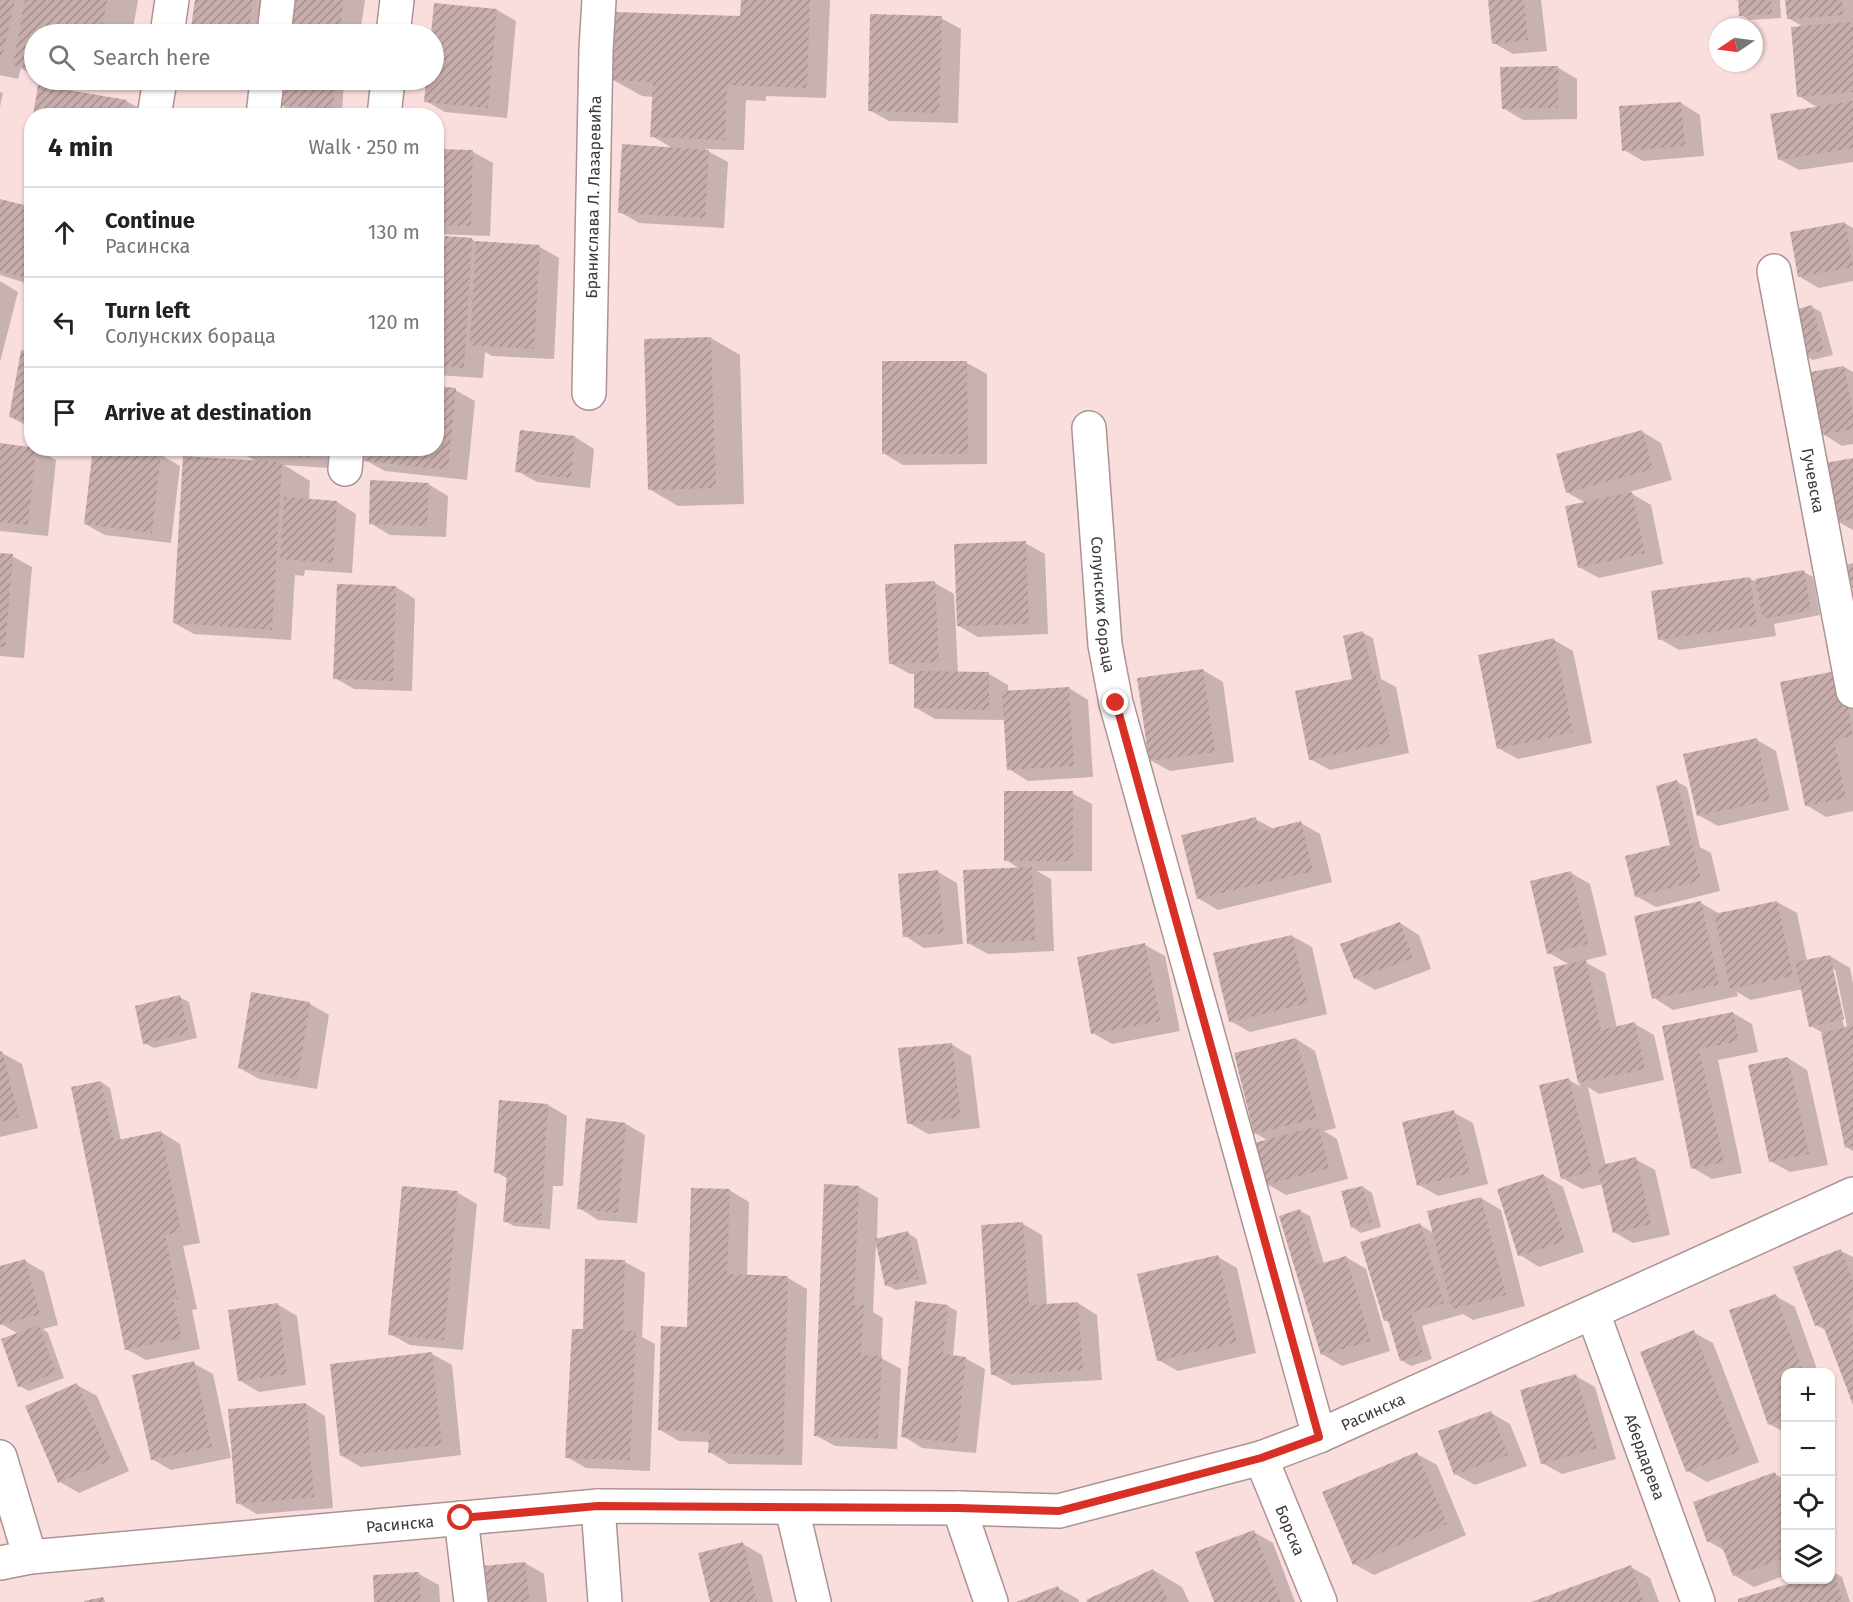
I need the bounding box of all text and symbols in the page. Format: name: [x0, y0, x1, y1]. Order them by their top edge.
north arrow: [1709, 18, 1763, 72]
search box: [24, 24, 444, 90]
icon: search: [45, 41, 78, 74]
text: Search here: [93, 44, 211, 71]
street label: Бранислава Л. Лазаревића: [581, 95, 605, 299]
text: 4 min: [48, 132, 113, 163]
text: Walk · 250 m: [308, 135, 420, 159]
text: Continue: [105, 207, 195, 234]
icon: ahead: [48, 216, 81, 249]
text: 130 m: [368, 220, 420, 244]
text: Расинска: [105, 234, 190, 258]
text: Turn left: [105, 297, 190, 324]
icon: left: [48, 306, 81, 339]
text: 120 m: [368, 310, 420, 334]
text: Солунских бораца: [105, 324, 276, 348]
icon: arrive: [48, 396, 81, 429]
text: Arrive at destination: [105, 399, 312, 426]
street label: Гучевска: [1798, 446, 1829, 514]
street label: Солунских бораца: [1088, 536, 1120, 674]
route end: [1102, 689, 1128, 715]
map controls: [1781, 1368, 1835, 1584]
button: +: [1781, 1368, 1835, 1422]
street label: Расинска: [1338, 1389, 1408, 1434]
street label: Абердарева: [1621, 1411, 1670, 1502]
button: −: [1781, 1422, 1835, 1476]
button: locate: [1781, 1476, 1835, 1530]
street label: Борска: [1272, 1502, 1309, 1558]
route start: [447, 1504, 473, 1530]
street label: Расинска: [365, 1511, 435, 1536]
button: layers: [1781, 1530, 1835, 1584]

